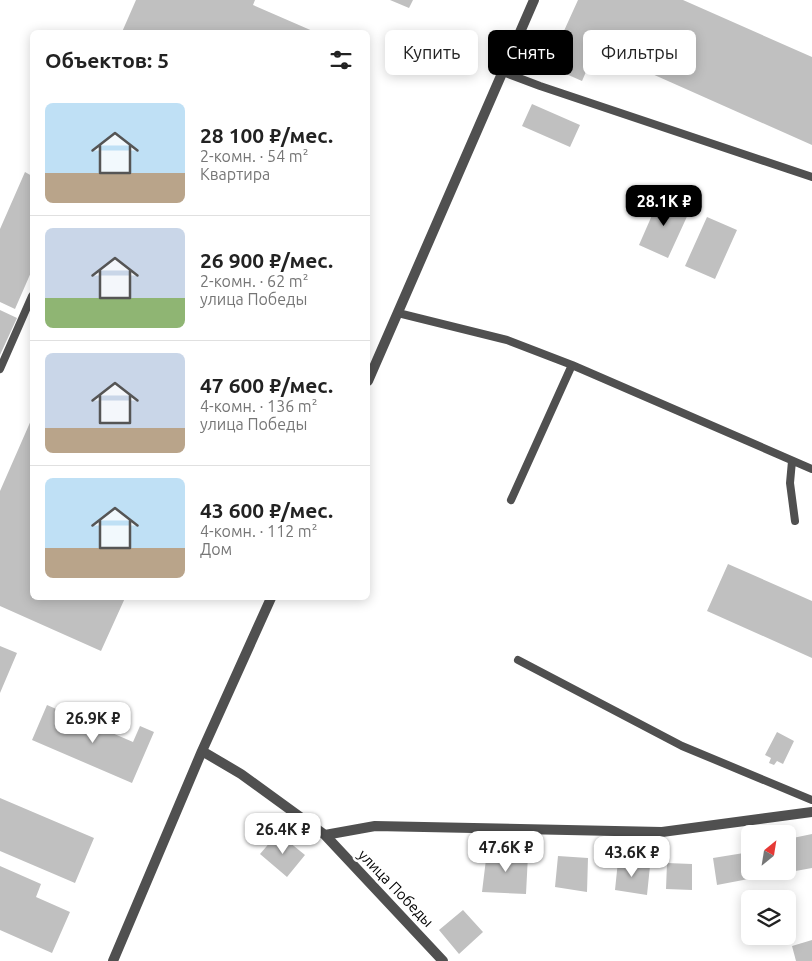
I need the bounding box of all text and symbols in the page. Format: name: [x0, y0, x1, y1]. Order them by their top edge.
chip: Купить: [385, 30, 478, 75]
chip: Снять: [488, 30, 573, 75]
chip: Фильтры: [583, 30, 696, 75]
icon: filters: [327, 46, 355, 74]
text: Объектов: 5: [45, 48, 169, 72]
icon: home: [85, 123, 145, 183]
text: 28 100 ₽/мес.: [200, 123, 333, 147]
text: 2-комн. · 54 m²: [200, 147, 308, 165]
text: Квартира: [200, 165, 270, 183]
pin: 28.1K ₽: [618, 184, 710, 227]
text: 28.1K ₽: [637, 192, 691, 210]
icon: home: [85, 248, 145, 308]
text: 26 900 ₽/мес.: [200, 248, 333, 272]
text: 2-комн. · 62 m²: [200, 272, 308, 290]
text: улица Победы: [200, 290, 307, 308]
icon: home: [85, 373, 145, 433]
text: 47 600 ₽/мес.: [200, 373, 333, 397]
text: 4-комн. · 136 m²: [200, 397, 317, 415]
text: улица Победы: [200, 415, 307, 433]
icon: home: [85, 498, 145, 558]
text: 43 600 ₽/мес.: [200, 498, 333, 522]
text: 4-комн. · 112 m²: [200, 522, 317, 540]
text: Дом: [200, 540, 232, 558]
pin: 26.9K ₽: [47, 702, 139, 744]
text: 26.9K ₽: [66, 709, 120, 727]
pin: 26.4K ₽: [237, 812, 329, 855]
text: 26.4K ₽: [256, 820, 310, 838]
north arrow: [741, 825, 796, 880]
map controls: [741, 825, 796, 945]
pin: 47.6K ₽: [460, 830, 552, 873]
pin: 43.6K ₽: [586, 836, 678, 878]
text: 47.6K ₽: [479, 838, 533, 856]
text: 43.6K ₽: [605, 843, 659, 861]
street label: улица Победы: [355, 846, 437, 930]
button: layers: [741, 890, 796, 945]

